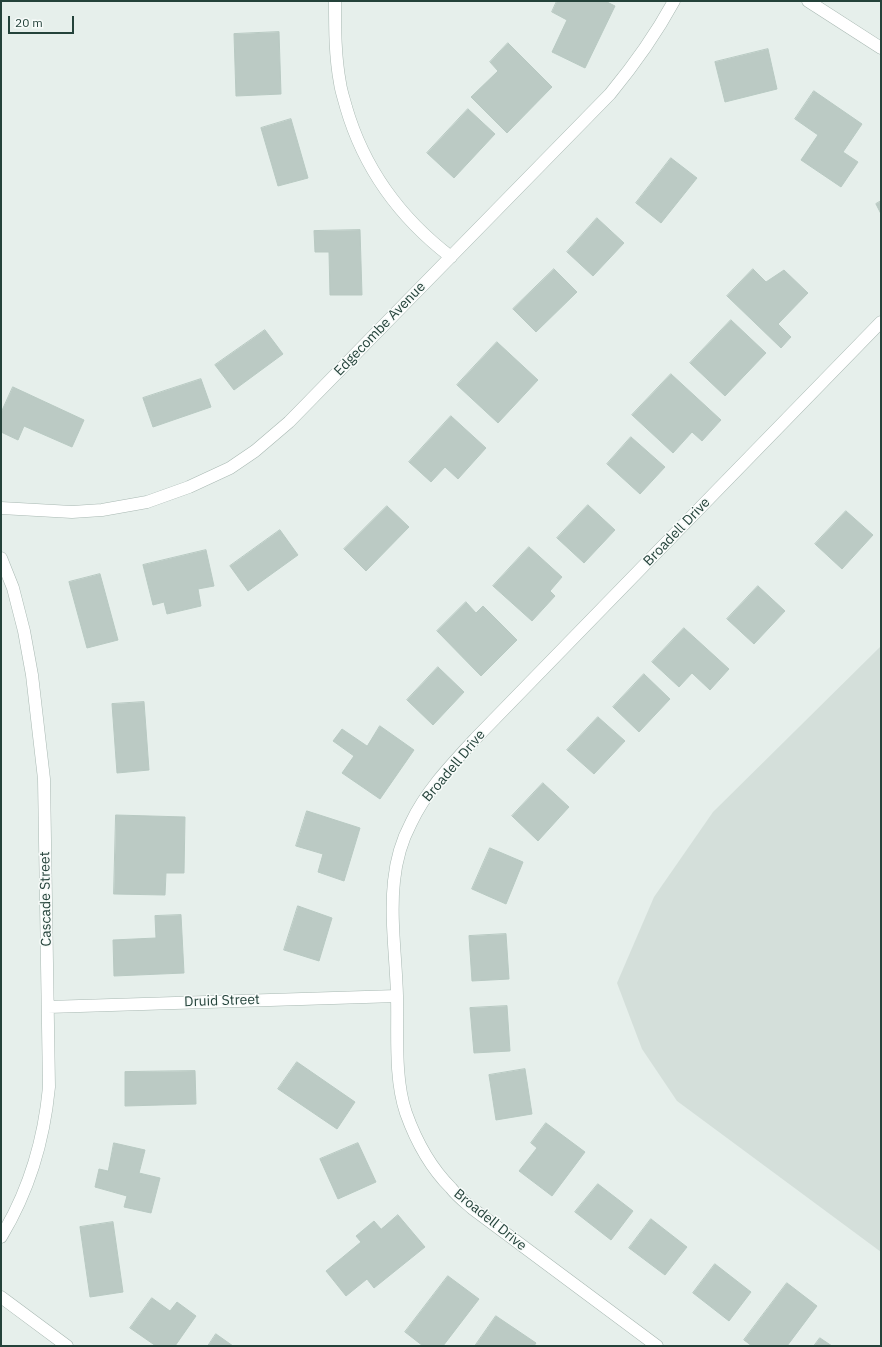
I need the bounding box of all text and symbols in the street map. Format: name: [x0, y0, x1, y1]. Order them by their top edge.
scale bar: [10, 8, 76, 34]
text: 20 m: [15, 15, 43, 30]
street label: Edgecombe Avenue: [331, 279, 429, 379]
street label: Broadell Drive: [640, 494, 714, 570]
street label: Broadell Drive: [419, 727, 489, 805]
street label: Cascade Street: [37, 851, 55, 947]
street label: Druid Street: [184, 991, 260, 1011]
street label: Broadell Drive: [450, 1186, 530, 1254]

